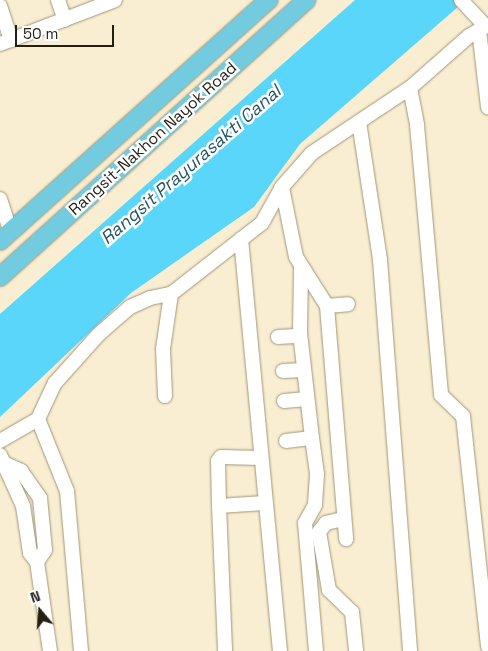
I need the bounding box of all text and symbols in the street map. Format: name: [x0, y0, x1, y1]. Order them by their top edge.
scale bar: [18, 15, 116, 47]
text: 50 m: [23, 24, 58, 43]
street label: Rangsit-Nakhon Nayok Road: [65, 58, 241, 220]
water label: Rangsit Prayurasakti Canal: [96, 81, 286, 249]
north arrow: [15, 586, 65, 636]
text: N: [28, 587, 43, 607]

